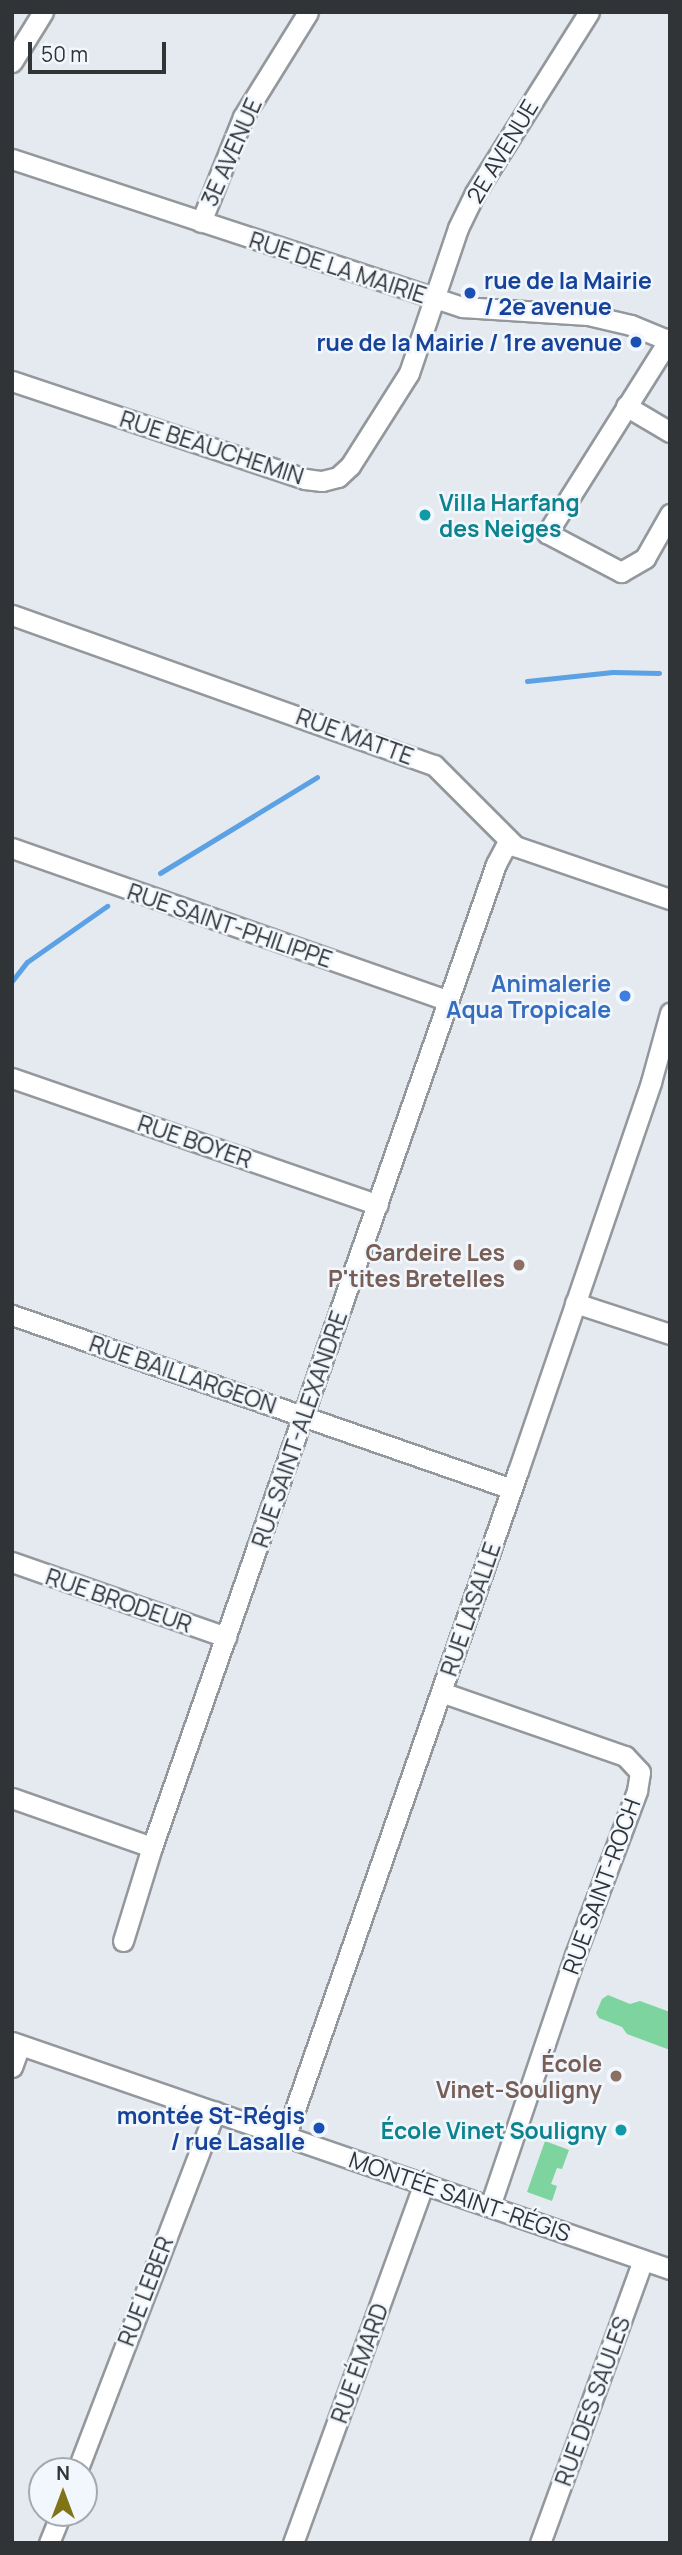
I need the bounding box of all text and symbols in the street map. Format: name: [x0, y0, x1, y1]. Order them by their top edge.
scale bar: [32, 28, 170, 72]
text: 50 m: [41, 40, 88, 68]
street label: 3E AVENUE: [195, 94, 267, 210]
street label: 2E AVENUE: [460, 94, 544, 208]
street label: RUE DE LA MAIRIE: [246, 225, 430, 309]
place label: rue de la Mairie / 2e avenue: [484, 266, 652, 320]
marker: rue de la Mairie / 2e avenue: [462, 285, 478, 301]
place label: rue de la Mairie / 1re avenue: [316, 328, 622, 356]
marker: rue de la Mairie / 1re avenue: [628, 334, 644, 350]
street label: RUE BEAUCHEMIN: [117, 404, 307, 490]
place label: Villa Harfang des Neiges: [439, 488, 580, 542]
marker: Villa Harfang des Neiges: [417, 507, 433, 523]
street label: RUE MATTE: [293, 702, 417, 770]
street label: RUE SAINT-PHILIPPE: [124, 877, 336, 973]
place label: Animalerie Aqua Tropicale: [446, 969, 611, 1023]
marker: Animalerie Aqua Tropicale: [617, 988, 633, 1004]
street label: RUE BOYER: [134, 1109, 256, 1173]
place label: Gardeire Les P'tites Bretelles: [328, 1238, 505, 1292]
marker: Gardeire Les P'tites Bretelles: [511, 1257, 527, 1273]
street label: RUE SAINT-ALEXANDRE: [246, 1307, 352, 1551]
street label: RUE BAILLARGEON: [86, 1329, 280, 1419]
street label: RUE LASALLE: [434, 1539, 506, 1679]
street label: RUE BRODEUR: [42, 1562, 196, 1638]
street label: RUE SAINT-ROCH: [556, 1794, 646, 1978]
place label: École Vinet-Souligny: [436, 2049, 602, 2103]
marker: École Vinet-Souligny: [608, 2068, 624, 2084]
place label: montée St-Régis / rue Lasalle: [117, 2101, 305, 2155]
place label: École Vinet Souligny: [381, 2116, 607, 2144]
marker: montée St-Régis / rue Lasalle: [311, 2120, 327, 2136]
marker: École Vinet Souligny: [613, 2122, 629, 2138]
street label: MONTÉE SAINT-RÉGIS: [346, 2145, 574, 2247]
street label: RUE LEBER: [112, 2232, 178, 2350]
street label: RUE ÉMARD: [325, 2299, 393, 2427]
street label: RUE DES SAULES: [549, 2313, 635, 2489]
north arrow: [28, 2457, 98, 2527]
text: N: [56, 2460, 70, 2486]

